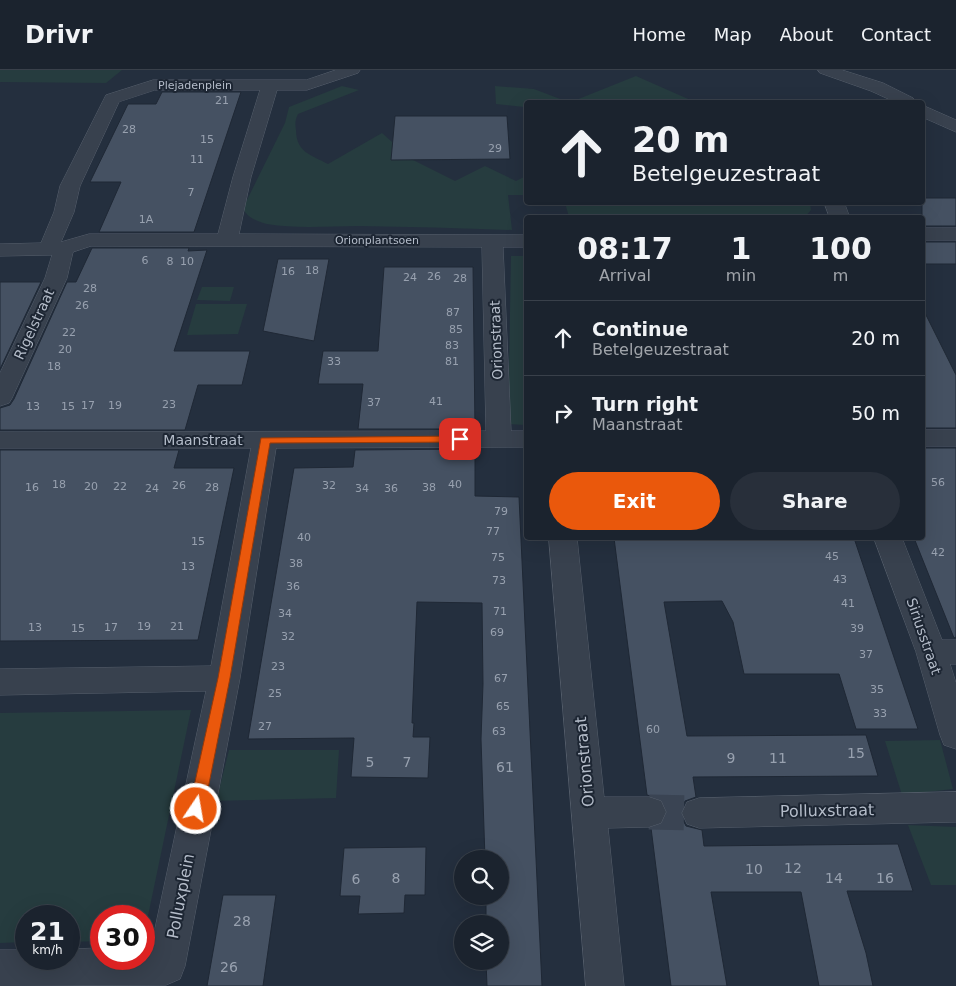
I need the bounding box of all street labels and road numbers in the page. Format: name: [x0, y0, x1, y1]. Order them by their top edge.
street label: Plejadenplein: [158, 79, 232, 92]
street label: Orionplantsoen: [335, 234, 419, 247]
street label: Rigelstraat: [11, 286, 58, 362]
street label: Orionstraat: [487, 300, 505, 380]
street label: Maanstraat: [163, 432, 243, 448]
street label: Siriusstraat: [903, 596, 945, 677]
street label: Orionstraat: [571, 716, 598, 808]
street label: Polluxstraat: [780, 800, 874, 821]
street label: Polluxplein: [163, 852, 198, 940]

